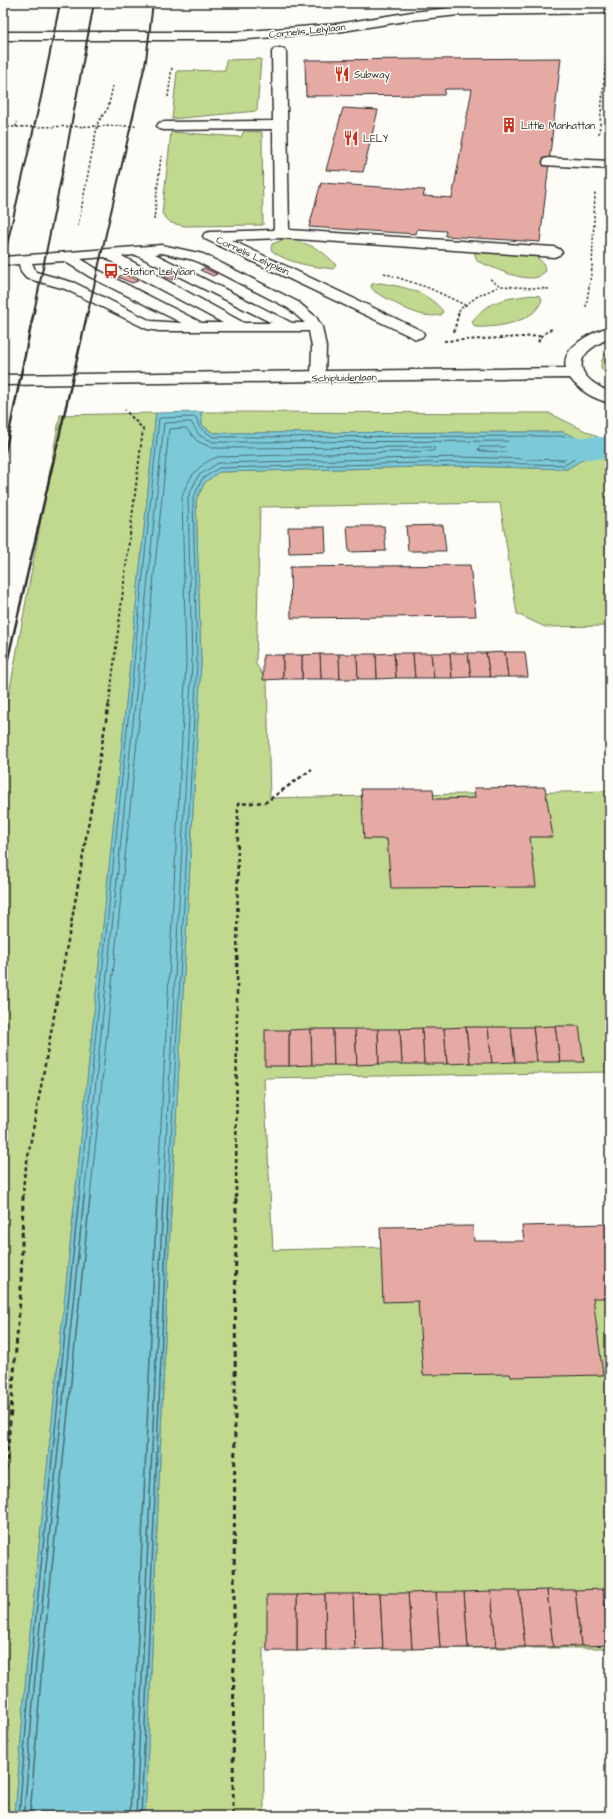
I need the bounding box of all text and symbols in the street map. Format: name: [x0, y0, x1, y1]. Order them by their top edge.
street label: Cornelis Lelylaan: [268, 20, 346, 43]
restaurant icon: Subway: [333, 65, 351, 83]
place label: Subway: [354, 68, 390, 83]
building icon: Little Manhattan: [500, 116, 518, 134]
place label: Little Manhattan: [521, 119, 595, 133]
restaurant icon: LELY: [342, 129, 360, 147]
place label: LELY: [363, 132, 389, 146]
street label: Cornelis Lelyplein: [213, 233, 291, 280]
bus stop icon: Station Lelylaan: [102, 262, 120, 280]
place label: Station Lelylaan: [123, 265, 195, 280]
street label: Schipluidenlaan: [311, 370, 377, 386]

